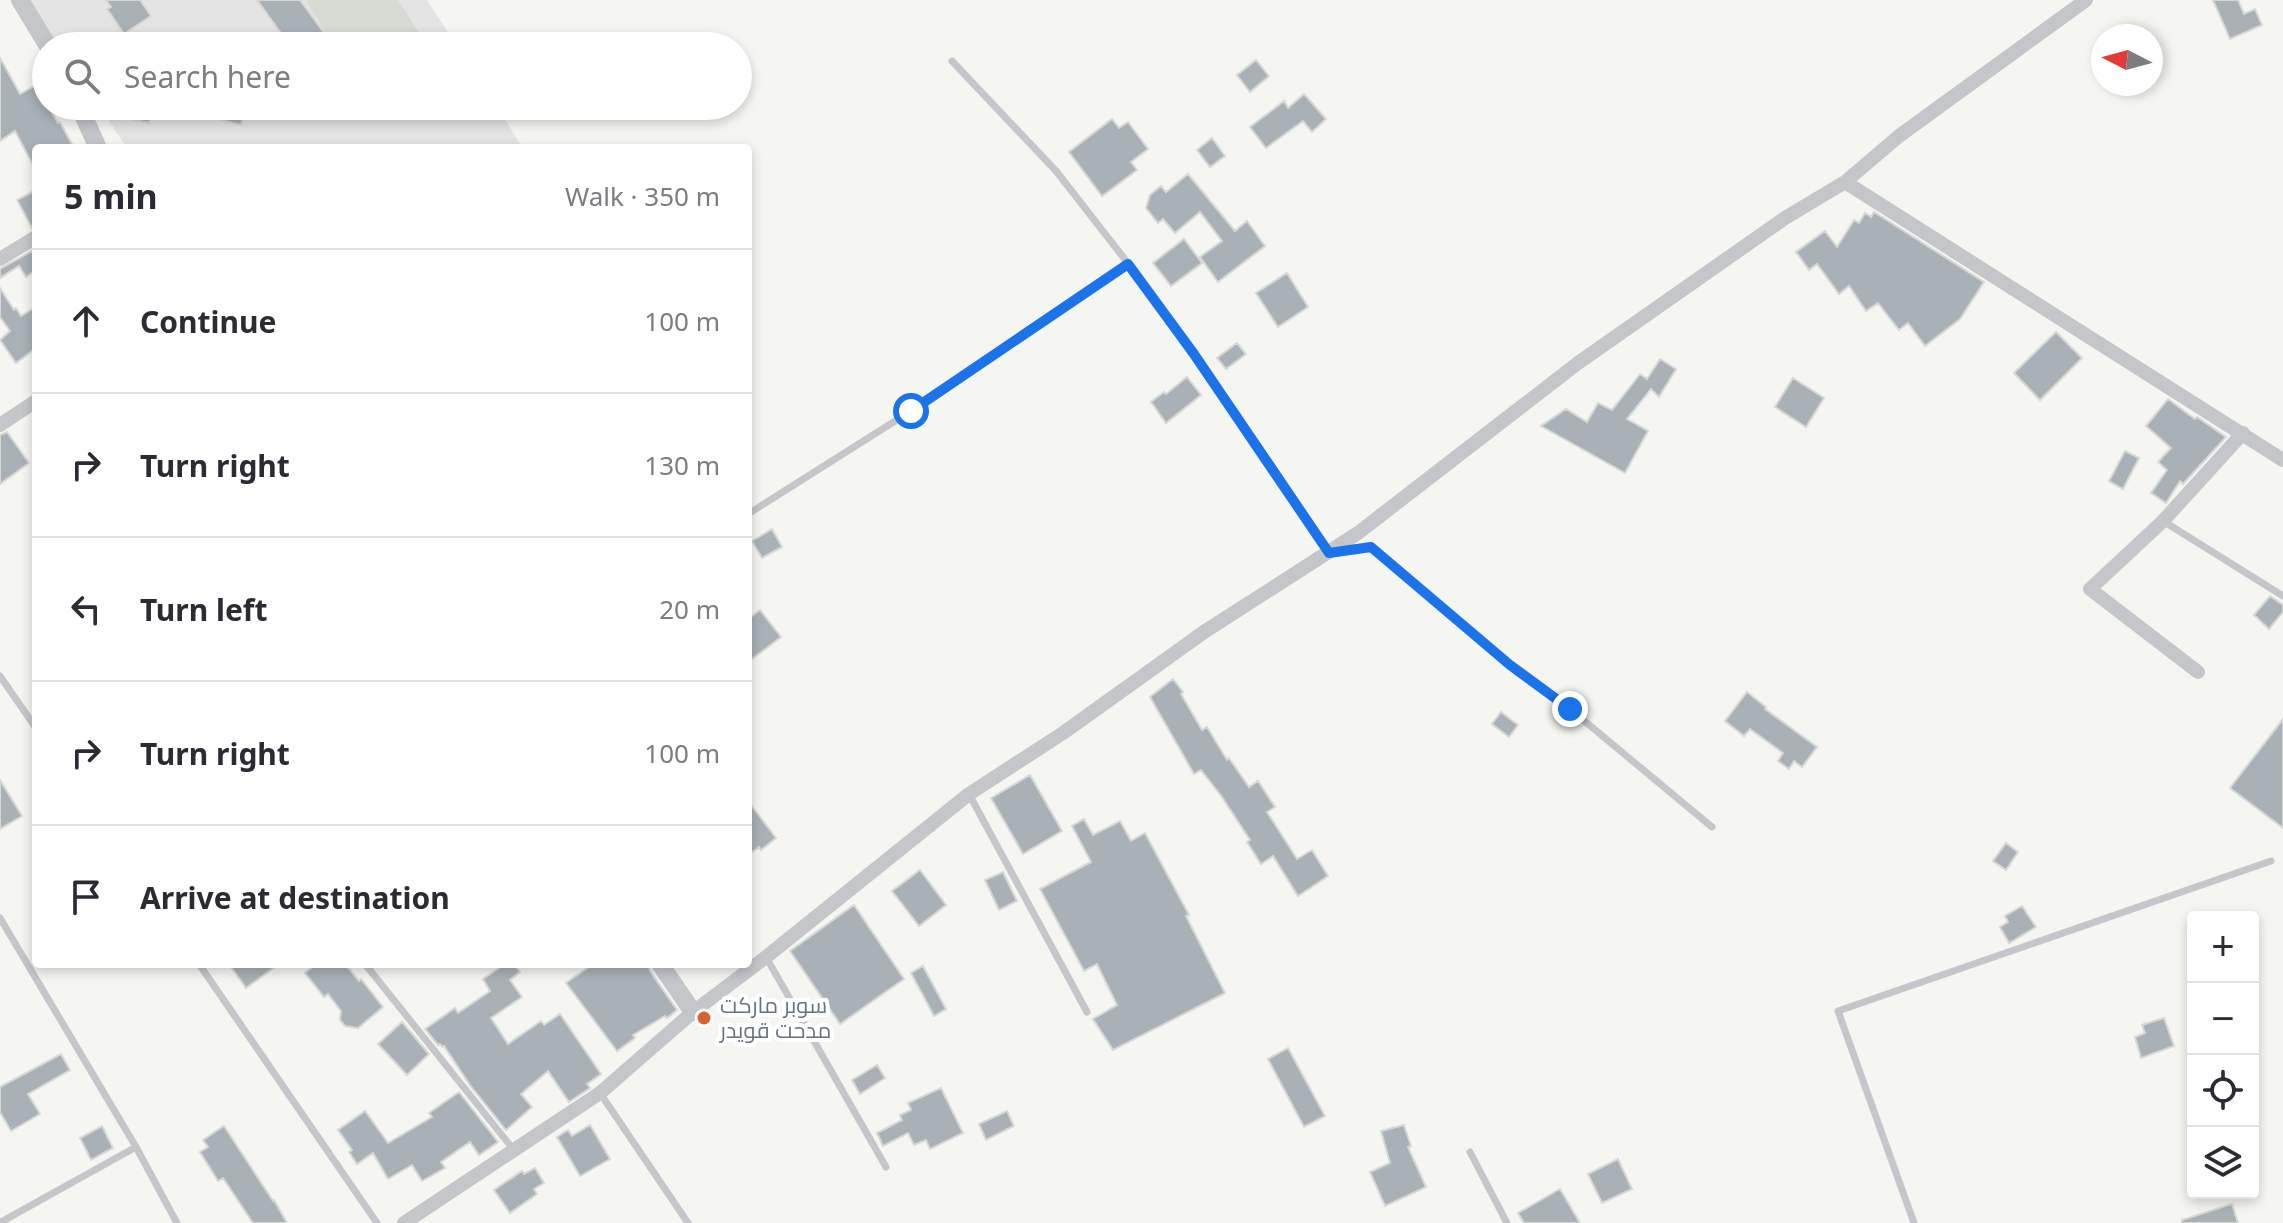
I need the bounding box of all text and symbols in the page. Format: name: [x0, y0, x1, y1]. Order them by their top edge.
north arrow: [2091, 24, 2163, 96]
search box: [32, 32, 752, 120]
icon: search: [60, 54, 104, 98]
text: Search here: [124, 56, 291, 97]
text: 5 min: [64, 173, 158, 219]
text: Walk · 350 m: [565, 178, 720, 214]
icon: ahead: [64, 299, 108, 343]
text: Continue: [140, 301, 276, 342]
text: 100 m: [644, 303, 720, 339]
route start: [893, 393, 929, 429]
icon: right: [64, 443, 108, 487]
text: Turn right: [140, 445, 290, 486]
text: 130 m: [644, 447, 720, 483]
icon: left: [64, 587, 108, 631]
text: Turn left: [140, 589, 268, 630]
text: 20 m: [659, 591, 720, 627]
route end: [1552, 691, 1588, 727]
icon: right: [64, 731, 108, 775]
text: Turn right: [140, 733, 290, 774]
text: 100 m: [644, 735, 720, 771]
icon: arrive: [64, 875, 108, 919]
text: Arrive at destination: [140, 877, 450, 918]
map controls: [2187, 911, 2259, 1199]
button: +: [2187, 911, 2259, 983]
button: −: [2187, 983, 2259, 1055]
place label: سوبر ماركت مدحت قويدر: [718, 989, 831, 1044]
marker: سوبر ماركت مدحت قويدر: [695, 1009, 713, 1027]
button: locate: [2187, 1055, 2259, 1127]
button: layers: [2187, 1127, 2259, 1199]

